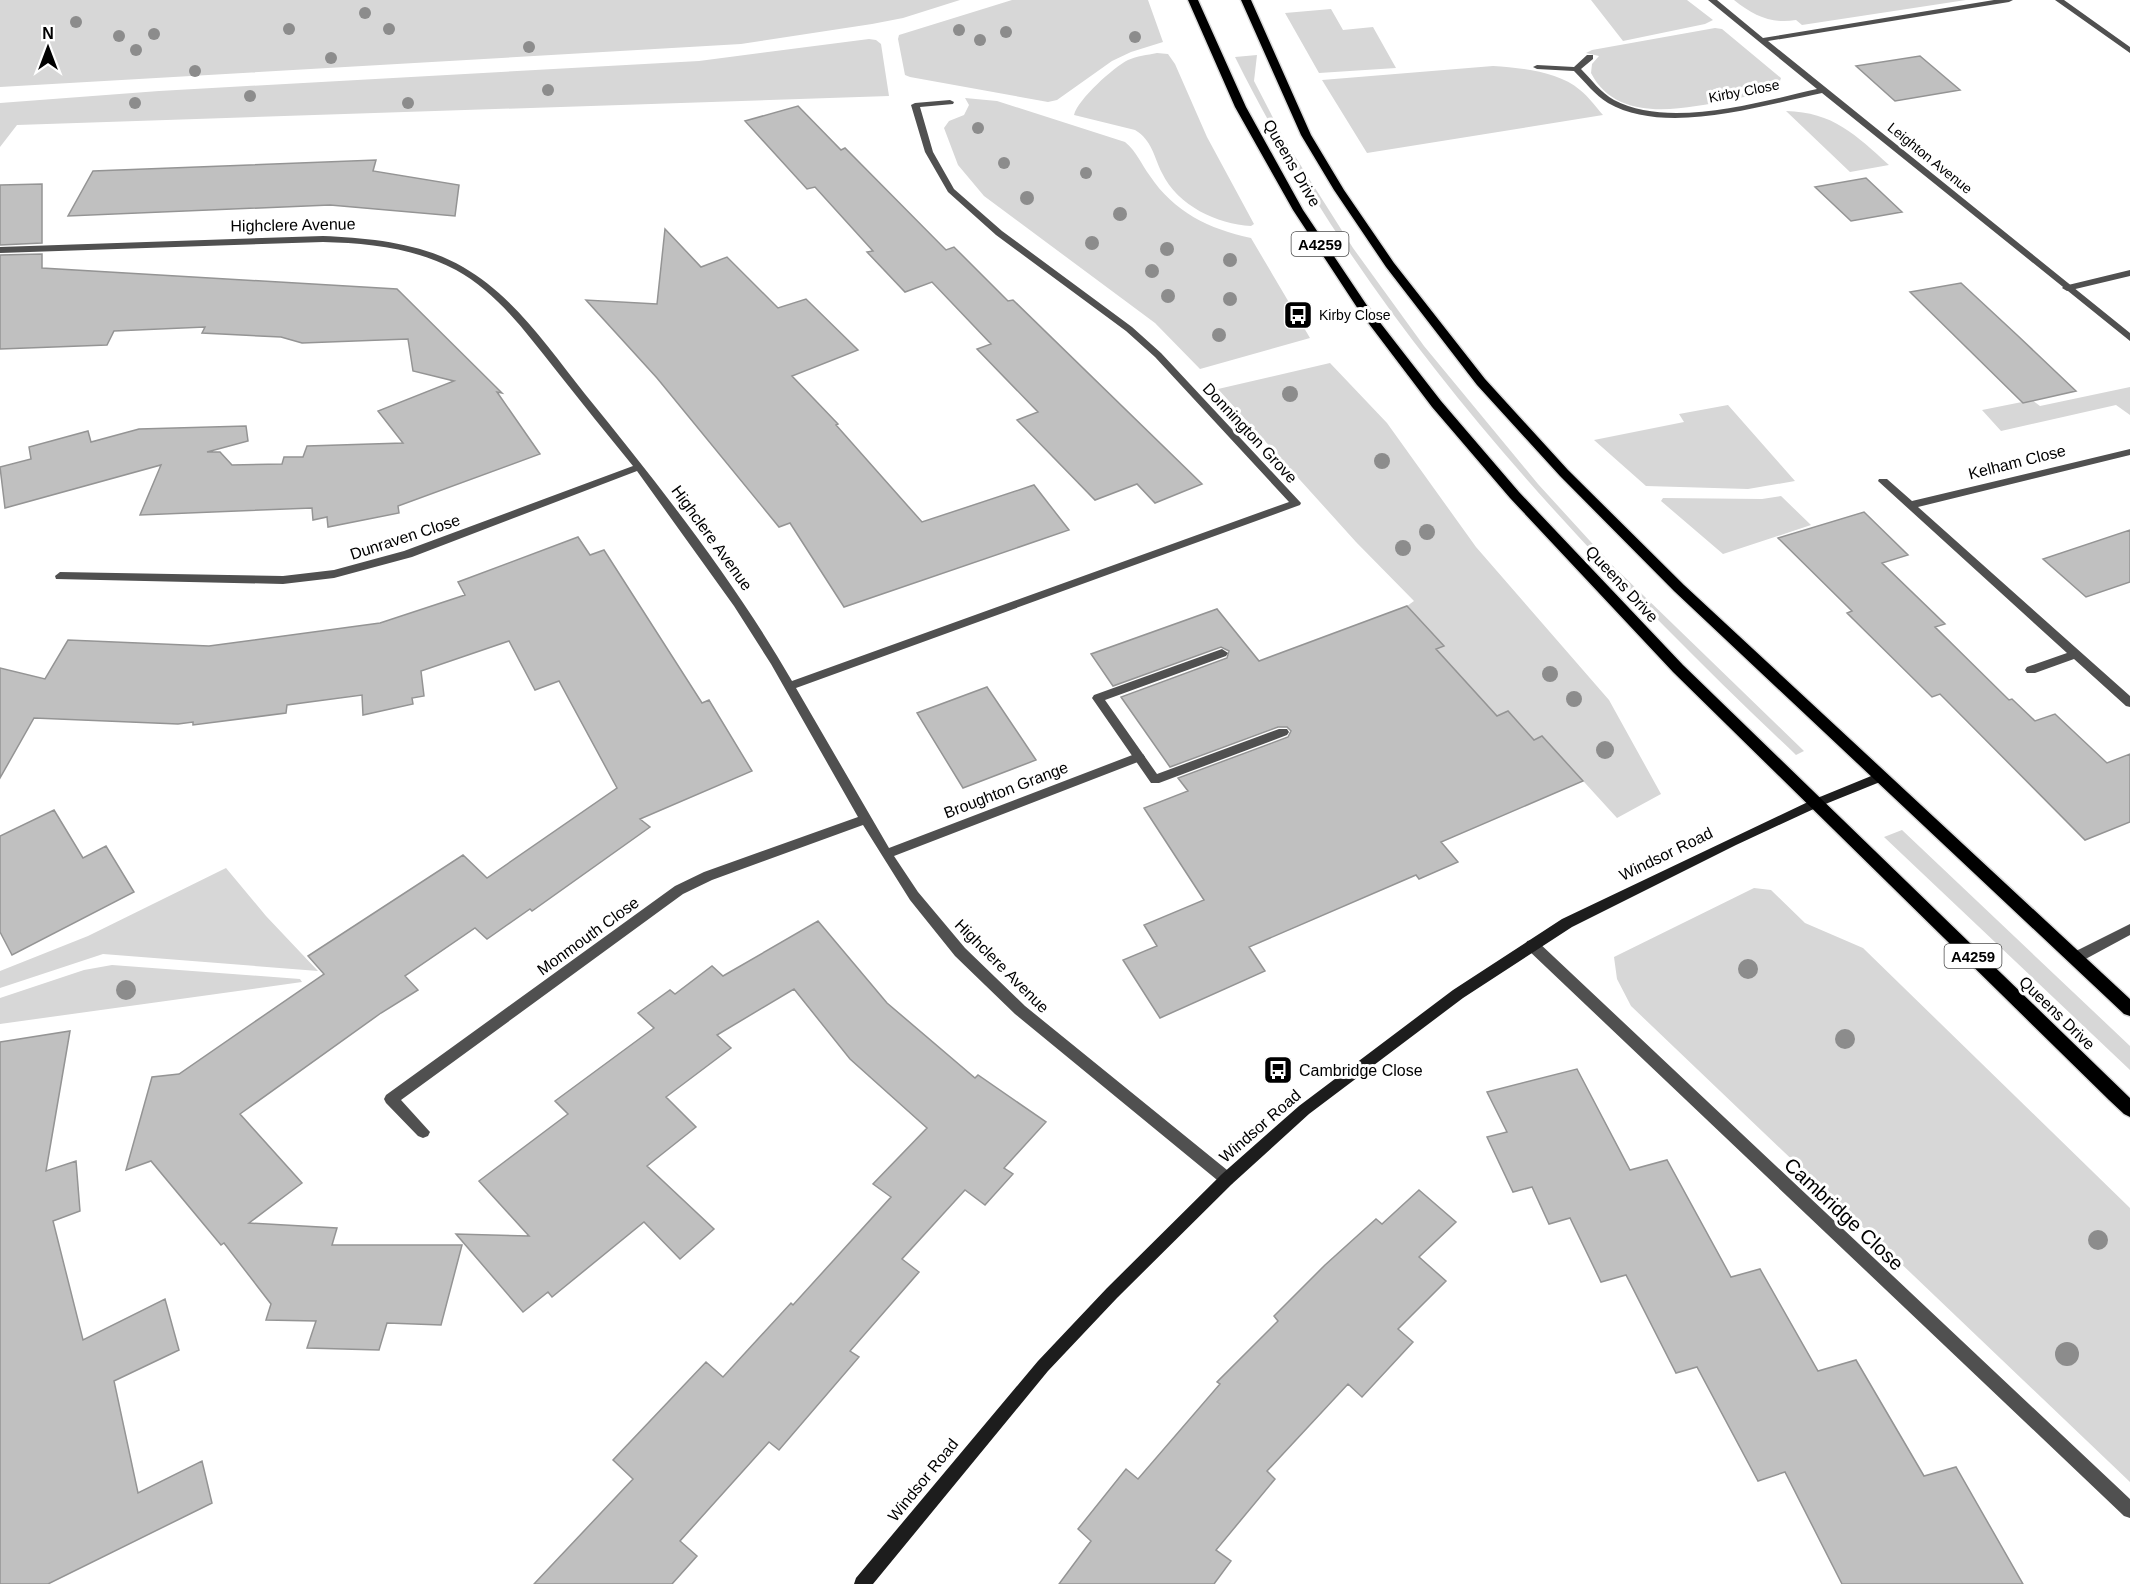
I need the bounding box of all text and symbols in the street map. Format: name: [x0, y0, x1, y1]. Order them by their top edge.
north arrow: [18, 18, 78, 78]
text: N: [42, 25, 54, 42]
street label: Kirby Close: [1707, 76, 1781, 106]
street label: Queens Drive: [1260, 116, 1324, 210]
street label: Leighton Avenue: [1885, 119, 1976, 197]
street label: Highclere Avenue: [230, 215, 356, 235]
road number: A4259: [1292, 232, 1348, 256]
bus stop icon: Kirby Close: [1282, 299, 1314, 331]
place label: Kirby Close: [1319, 307, 1391, 323]
street label: Donnington Grove: [1200, 380, 1301, 486]
street label: Kelham Close: [1967, 442, 2067, 482]
street label: Highclere Avenue: [668, 482, 756, 594]
street label: Dunraven Close: [348, 511, 462, 563]
street label: Queens Drive: [1582, 542, 1662, 626]
street label: Broughton Grange: [941, 758, 1071, 822]
street label: Windsor Road: [1617, 824, 1715, 884]
street label: Monmouth Close: [534, 894, 642, 978]
street label: Highclere Avenue: [952, 916, 1052, 1016]
road number: A4259: [1944, 944, 2002, 968]
street label: Queens Drive: [2016, 973, 2098, 1053]
bus stop icon: Cambridge Close: [1262, 1054, 1294, 1086]
place label: Cambridge Close: [1299, 1062, 1423, 1079]
street label: Windsor Road: [1216, 1086, 1304, 1166]
street label: Cambridge Close: [1780, 1153, 1908, 1275]
street label: Windsor Road: [884, 1435, 962, 1525]

